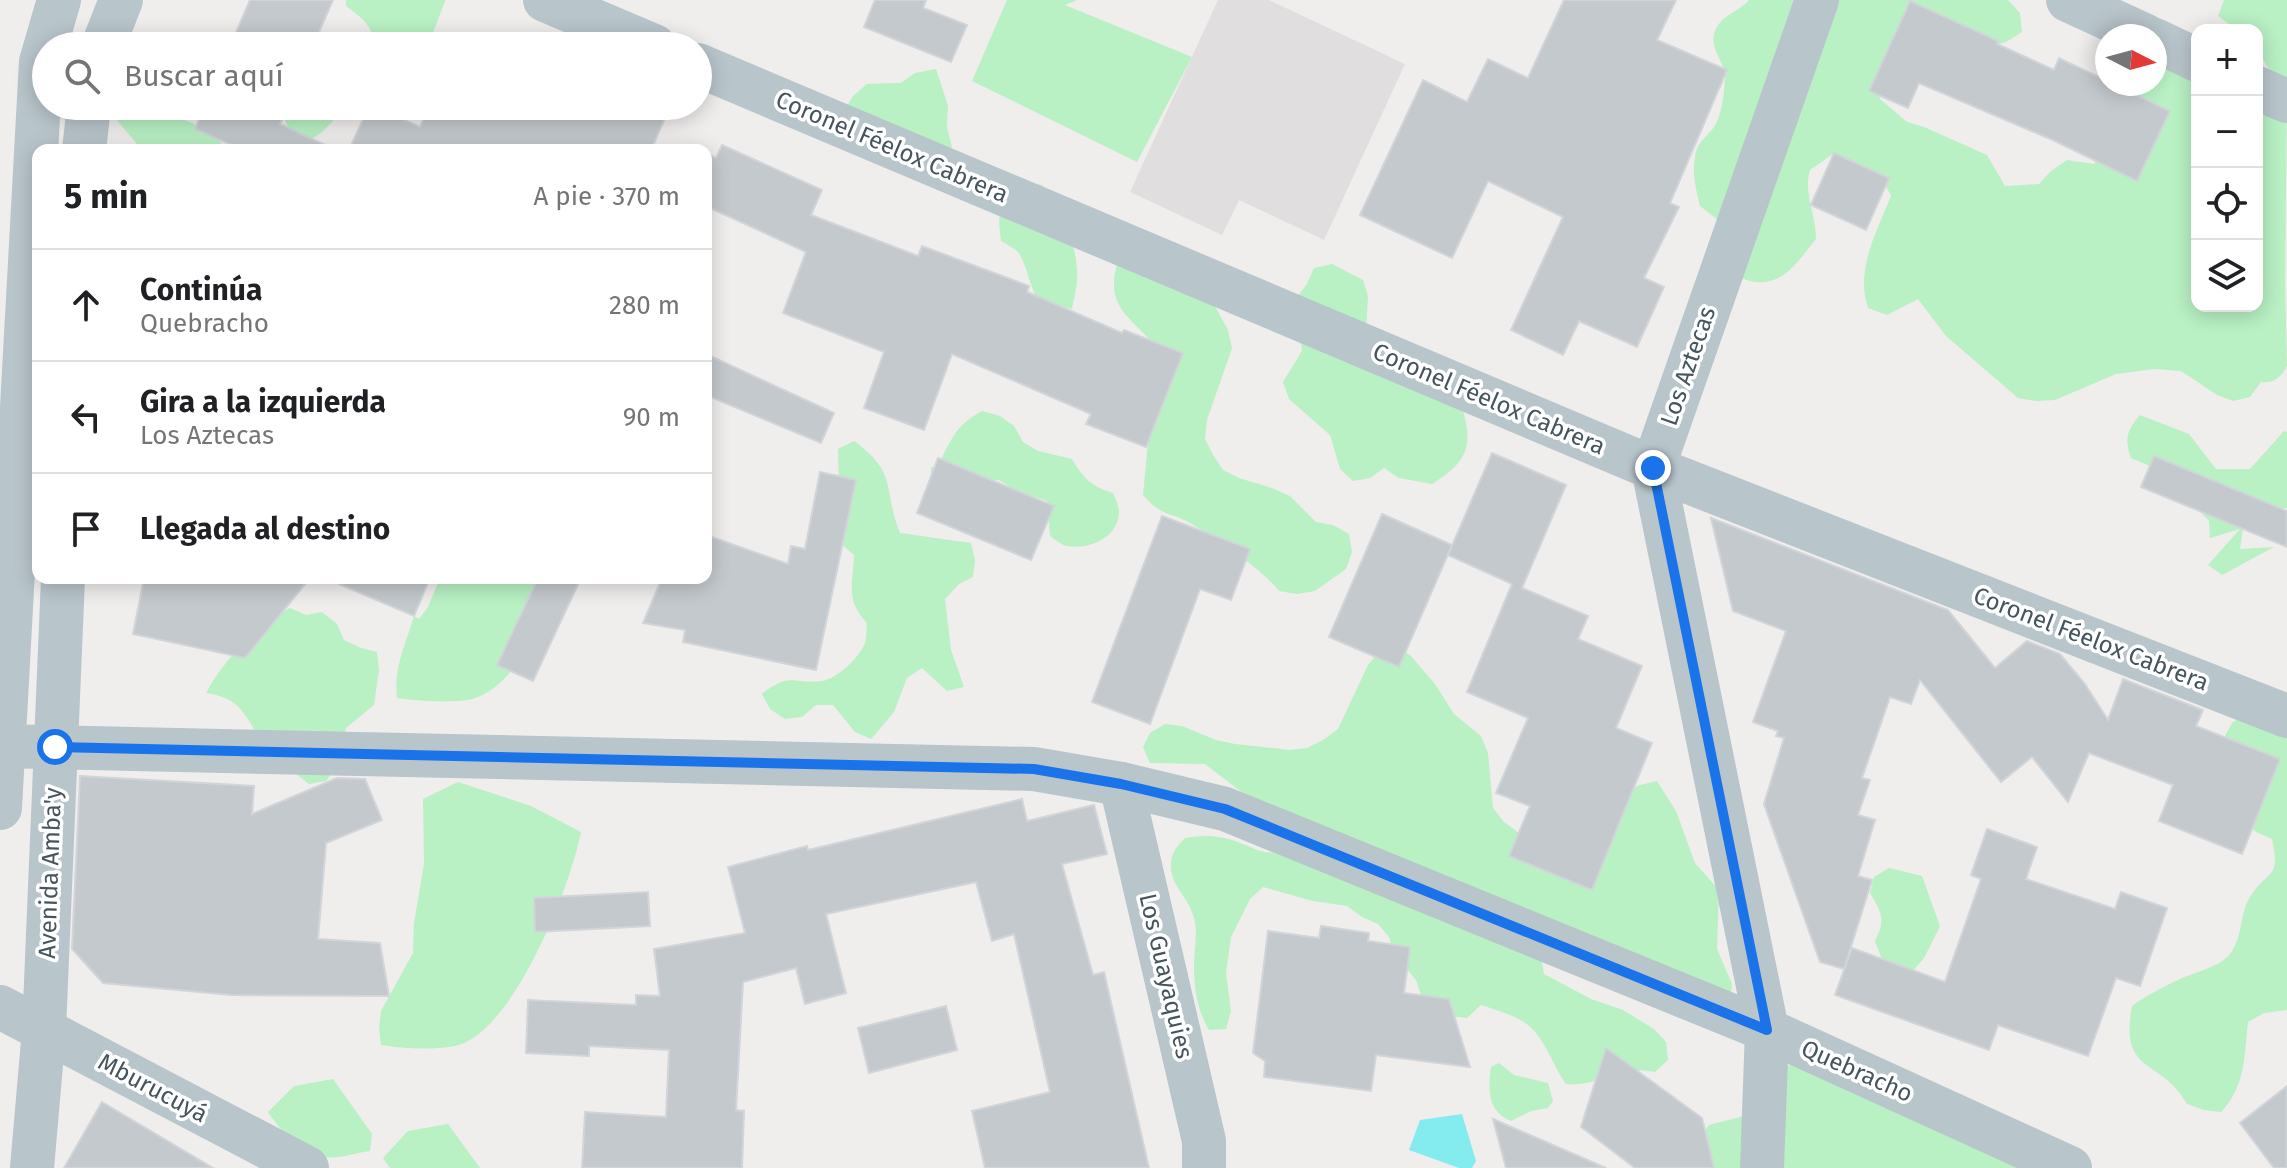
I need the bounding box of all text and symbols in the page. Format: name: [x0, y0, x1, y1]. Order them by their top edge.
north arrow: [2095, 24, 2167, 96]
map controls: [2191, 24, 2263, 312]
button: +: [2191, 24, 2263, 96]
search box: [32, 32, 712, 120]
icon: search: [60, 54, 104, 98]
text: Buscar aquí: [124, 58, 284, 94]
street label: Coronel Féelox Cabrera: [772, 85, 1012, 209]
button: −: [2191, 96, 2263, 168]
button: locate: [2191, 168, 2263, 240]
text: 5 min: [64, 176, 148, 217]
text: A pie · 370 m: [533, 181, 680, 212]
button: layers: [2191, 240, 2263, 312]
text: Continúa: [140, 272, 262, 308]
icon: ahead: [64, 283, 108, 327]
text: 280 m: [609, 290, 680, 321]
street label: Los Aztecas: [1655, 303, 1721, 429]
text: Quebracho: [140, 308, 269, 339]
street label: Coronel Féelox Cabrera: [1369, 337, 1609, 461]
text: Gira a la izquierda: [140, 384, 386, 420]
icon: left: [64, 395, 108, 439]
text: 90 m: [623, 402, 680, 433]
text: Los Aztecas: [140, 420, 274, 451]
route end: [1635, 450, 1671, 486]
icon: arrive: [64, 507, 108, 551]
text: Llegada al destino: [140, 511, 390, 547]
street label: Coronel Féelox Cabrera: [1970, 581, 2212, 697]
route start: [37, 729, 73, 765]
street label: Avenida Amba'y: [33, 787, 67, 959]
street label: Los Guayaquies: [1133, 891, 1199, 1061]
street label: Quebracho: [1797, 1034, 1917, 1108]
street label: Mburucuyá: [94, 1048, 212, 1128]

